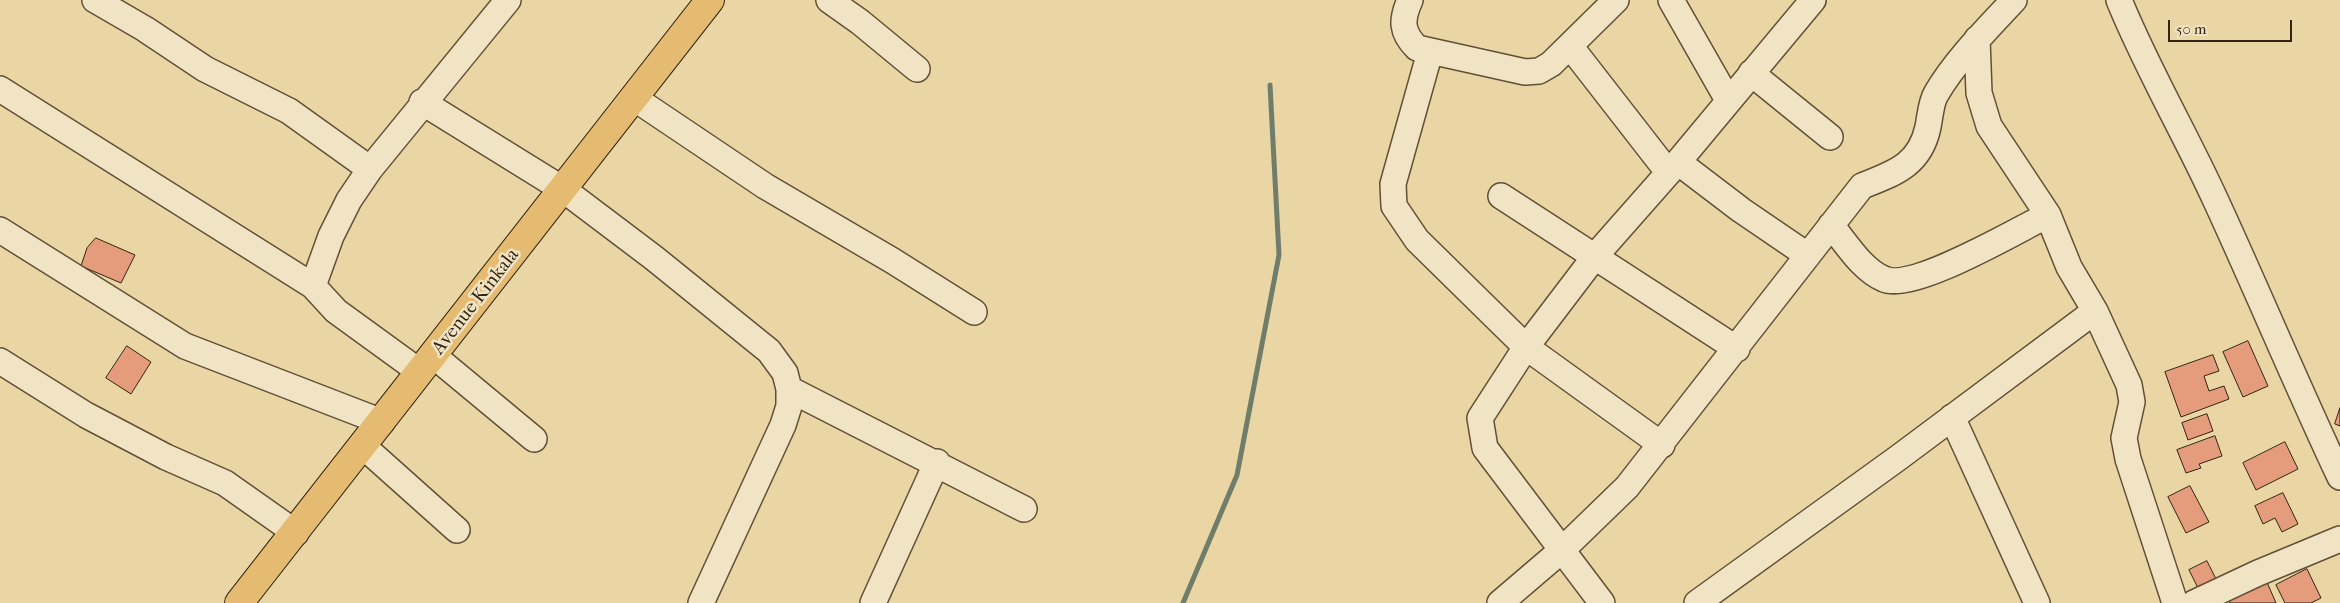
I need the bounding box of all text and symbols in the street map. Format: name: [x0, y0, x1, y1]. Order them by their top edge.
scale bar: [2170, 10, 2294, 42]
text: 50 m: [2176, 20, 2206, 38]
street label: Avenue Kinkala: [427, 244, 525, 360]

